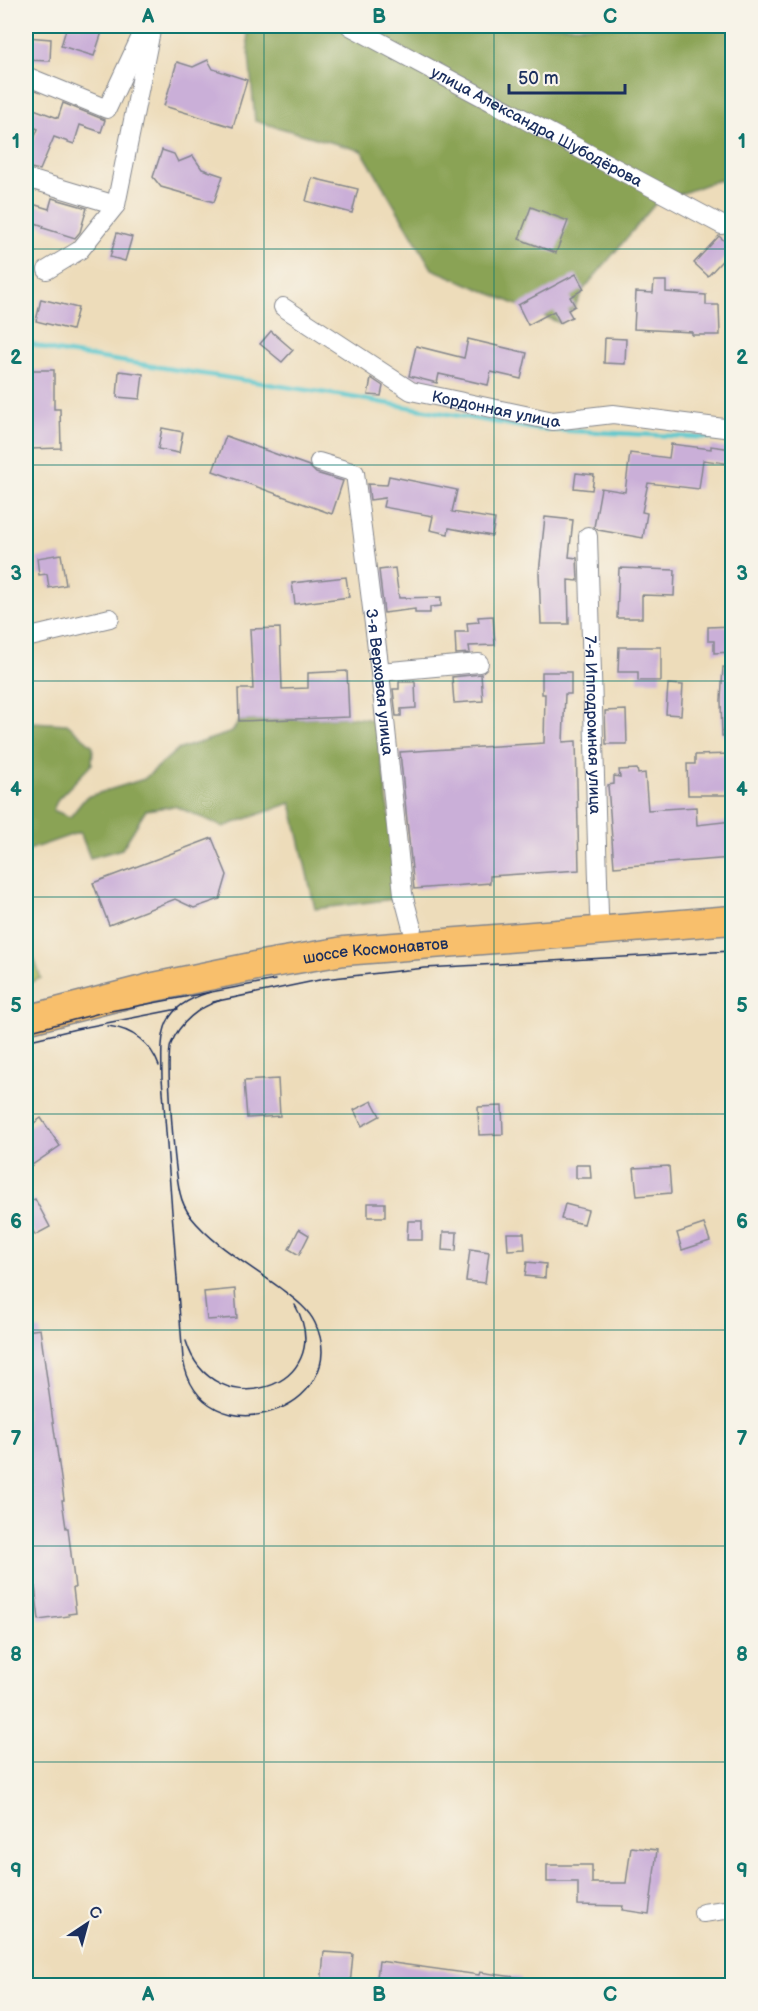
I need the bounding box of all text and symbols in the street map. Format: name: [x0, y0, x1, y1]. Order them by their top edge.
text: A: [141, 5, 155, 29]
text: B: [372, 5, 386, 29]
text: C: [603, 5, 617, 29]
scale bar: [509, 57, 624, 95]
street label: улица Александра Шубодёрова: [427, 63, 646, 192]
text: 50 m: [518, 68, 559, 89]
text: 1: [12, 130, 20, 154]
text: 1: [738, 130, 746, 154]
text: 2: [10, 346, 22, 370]
text: 2: [736, 346, 748, 370]
street label: Кордонная улица: [430, 388, 562, 432]
text: 3: [10, 562, 22, 586]
text: 3: [736, 562, 748, 586]
street label: 3-я Верховая улица: [361, 607, 397, 757]
street label: 7-я Ипподромная улица: [580, 635, 604, 815]
text: 4: [10, 778, 22, 802]
text: 4: [736, 778, 748, 802]
street label: шоссе Космонавтов: [302, 935, 450, 969]
text: 5: [10, 994, 22, 1018]
text: 5: [736, 994, 748, 1018]
text: 6: [10, 1210, 22, 1234]
text: 6: [736, 1210, 748, 1234]
text: 7: [10, 1427, 22, 1451]
text: 7: [736, 1427, 748, 1451]
text: 8: [10, 1643, 22, 1667]
text: 8: [736, 1643, 748, 1667]
text: 9: [10, 1859, 22, 1883]
text: 9: [736, 1859, 748, 1883]
north arrow: [57, 1894, 117, 1954]
text: С: [85, 1902, 105, 1924]
text: A: [141, 1983, 155, 2007]
text: B: [372, 1983, 386, 2007]
text: C: [603, 1983, 617, 2007]

